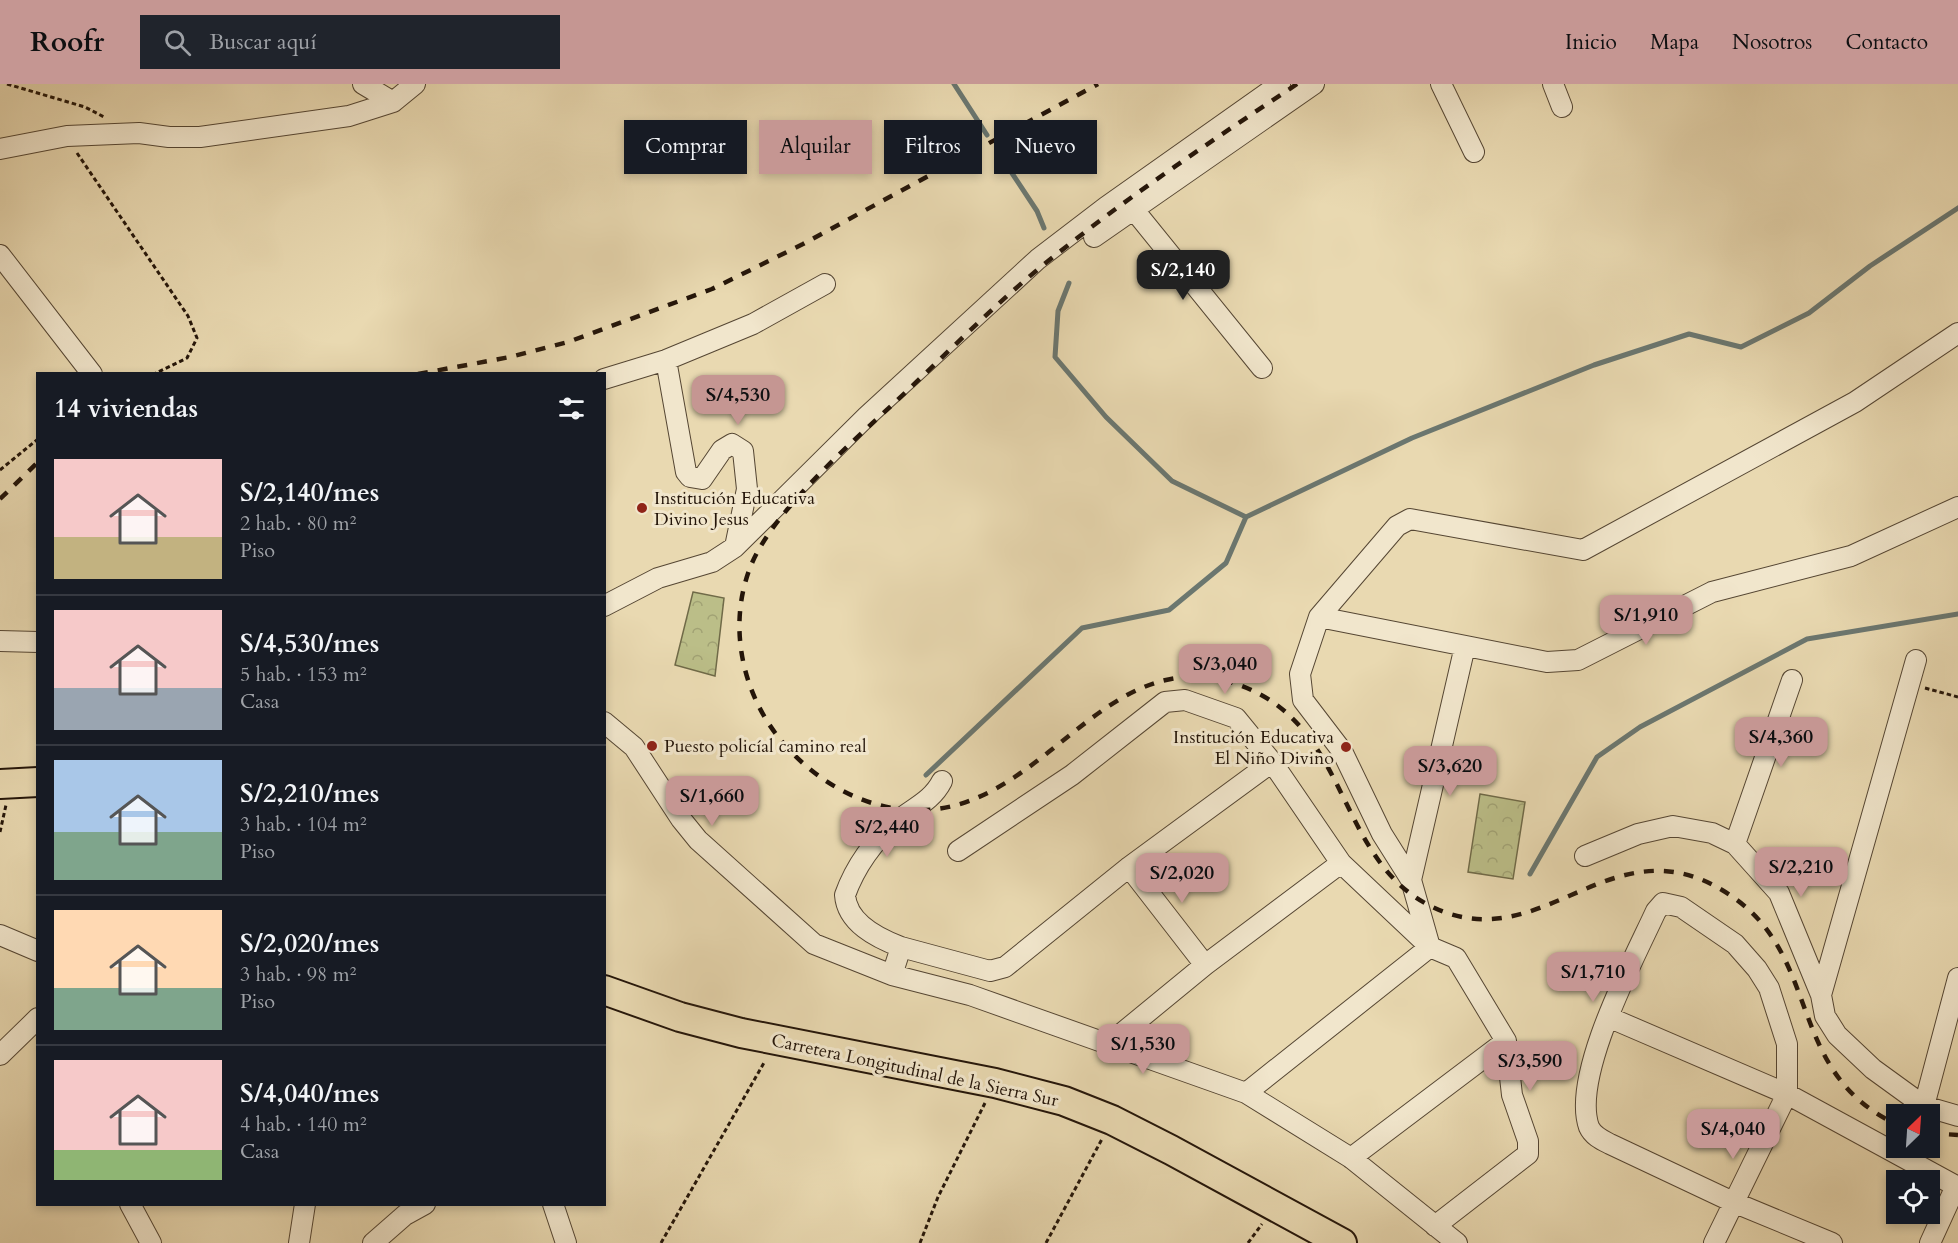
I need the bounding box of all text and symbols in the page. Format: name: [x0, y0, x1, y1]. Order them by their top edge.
search box: [140, 15, 560, 69]
text: Roofr: [30, 23, 104, 61]
icon: search: [161, 26, 194, 59]
text: Buscar aquí: [209, 27, 317, 57]
text: Inicio: [1565, 28, 1617, 57]
text: Mapa: [1650, 28, 1699, 57]
text: Nosotros: [1732, 28, 1812, 57]
text: Contacto: [1845, 28, 1928, 57]
chip: Comprar: [624, 120, 747, 174]
chip: Alquilar: [759, 120, 872, 174]
chip: Filtros: [884, 120, 982, 174]
chip: Nuevo: [994, 120, 1097, 174]
pin: S/2,140: [1128, 250, 1238, 301]
text: S/2,140: [1151, 256, 1215, 283]
pin: S/4,530: [683, 375, 793, 426]
text: S/4,530: [706, 381, 770, 408]
text: 14 viviendas: [54, 391, 198, 426]
icon: filters: [555, 392, 588, 425]
text: S/2,140/mes: [240, 475, 379, 510]
icon: home: [102, 483, 174, 555]
place label: Institución Educativa Divino Jesus: [654, 486, 815, 532]
marker: Institución Educativa Divino Jesus: [635, 501, 649, 515]
text: 2 hab. · 80 m²: [240, 510, 356, 537]
text: Piso: [240, 537, 275, 564]
pin: S/1,910: [1591, 595, 1701, 646]
text: S/1,910: [1614, 601, 1678, 628]
text: S/4,530/mes: [240, 626, 379, 661]
icon: home: [102, 634, 174, 706]
pin: S/3,040: [1170, 644, 1280, 695]
text: S/3,040: [1193, 650, 1257, 677]
text: 5 hab. · 153 m²: [240, 661, 367, 688]
text: Casa: [240, 688, 279, 715]
pin: S/4,360: [1726, 717, 1836, 768]
text: S/4,360: [1749, 723, 1813, 750]
place label: Institución Educativa El Niño Divino: [1173, 725, 1334, 771]
place label: Puesto policíal camino real: [664, 734, 867, 759]
marker: Puesto policíal camino real: [645, 739, 659, 753]
marker: Institución Educativa El Niño Divino: [1339, 740, 1353, 754]
pin: S/3,620: [1395, 746, 1505, 797]
text: S/3,620: [1418, 752, 1482, 779]
text: S/2,210/mes: [240, 776, 379, 811]
pin: S/1,660: [657, 776, 767, 827]
text: S/1,660: [680, 782, 744, 809]
icon: home: [102, 784, 174, 856]
pin: S/2,440: [832, 807, 942, 858]
text: 3 hab. · 104 m²: [240, 811, 367, 838]
text: S/2,440: [855, 813, 919, 840]
text: Piso: [240, 838, 275, 865]
pin: S/2,210: [1746, 847, 1856, 898]
pin: S/2,020: [1127, 853, 1237, 904]
text: S/2,210: [1769, 853, 1833, 880]
text: S/2,020: [1150, 859, 1214, 886]
text: S/2,020/mes: [240, 926, 379, 961]
icon: home: [102, 934, 174, 1006]
pin: S/1,710: [1538, 952, 1648, 1003]
text: S/1,710: [1561, 958, 1625, 985]
text: 3 hab. · 98 m²: [240, 961, 356, 988]
text: Piso: [240, 988, 275, 1015]
pin: S/1,530: [1088, 1024, 1198, 1075]
street label: Carretera Longitudinal de la Sierra Sur: [769, 1028, 1061, 1113]
text: S/1,530: [1111, 1030, 1175, 1057]
pin: S/3,590: [1475, 1041, 1585, 1092]
text: S/3,590: [1498, 1047, 1562, 1074]
text: S/4,040/mes: [240, 1076, 379, 1111]
icon: home: [102, 1084, 174, 1156]
north arrow: [1886, 1104, 1940, 1158]
map controls: [1886, 1104, 1940, 1224]
pin: S/4,040: [1678, 1109, 1788, 1160]
text: 4 hab. · 140 m²: [240, 1111, 367, 1138]
text: S/4,040: [1701, 1115, 1765, 1142]
text: Casa: [240, 1138, 279, 1165]
button: locate: [1886, 1170, 1940, 1224]

